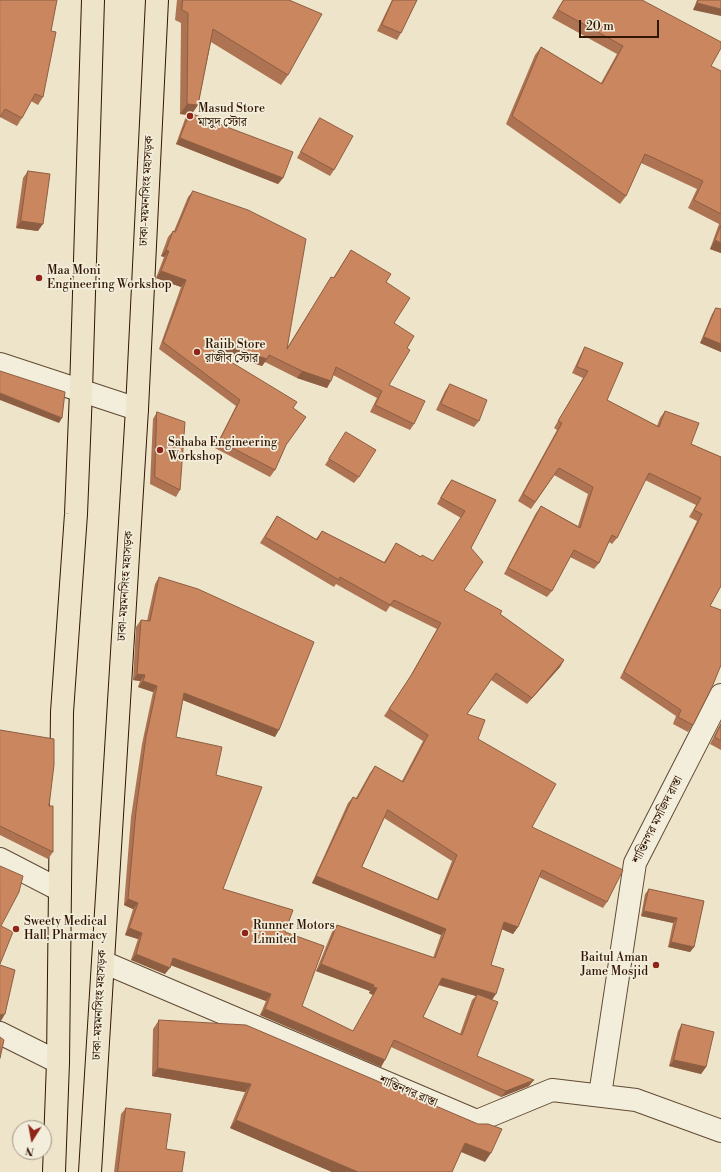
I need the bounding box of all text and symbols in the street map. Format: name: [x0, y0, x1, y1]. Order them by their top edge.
scale bar: [581, 12, 661, 38]
text: 20 m: [586, 19, 614, 34]
place label: Masud Store মাসুদ স্টোর: [198, 102, 265, 130]
marker: Masud Store মাসুদ স্টোর: [185, 111, 195, 121]
street label: ঢাকা-ময়মনসিংহ মহাসড়ক: [137, 136, 157, 246]
place label: Maa Moni Engineering Workshop: [47, 264, 172, 292]
marker: Maa Moni Engineering Workshop: [34, 273, 44, 283]
place label: Rajib Store রাজীব স্টোর: [205, 338, 266, 366]
marker: Rajib Store রাজীব স্টোর: [192, 347, 202, 357]
place label: Sahaba Engineering Workshop: [168, 436, 277, 464]
marker: Sahaba Engineering Workshop: [155, 445, 165, 455]
street label: ঢাকা-ময়মনসিংহ মহাসড়ক: [115, 531, 137, 641]
street label: শান্তিনগর মসজিদ রাস্তা: [630, 774, 686, 866]
place label: Sweety Medical Hall, Pharmacy: [24, 915, 107, 943]
place label: Runner Motors Limited: [253, 919, 335, 947]
marker: Sweety Medical Hall, Pharmacy: [11, 924, 21, 934]
marker: Runner Motors Limited: [240, 928, 250, 938]
street label: ঢাকা-ময়মনসিংহ মহাসড়ক: [90, 950, 110, 1060]
place label: Baitul Aman Jame Mosjid: [580, 951, 648, 979]
marker: Baitul Aman Jame Mosjid: [651, 960, 661, 970]
street label: শান্তিনগর রাস্তা: [377, 1073, 439, 1111]
north arrow: [12, 1120, 52, 1160]
text: N: [24, 1143, 36, 1159]

